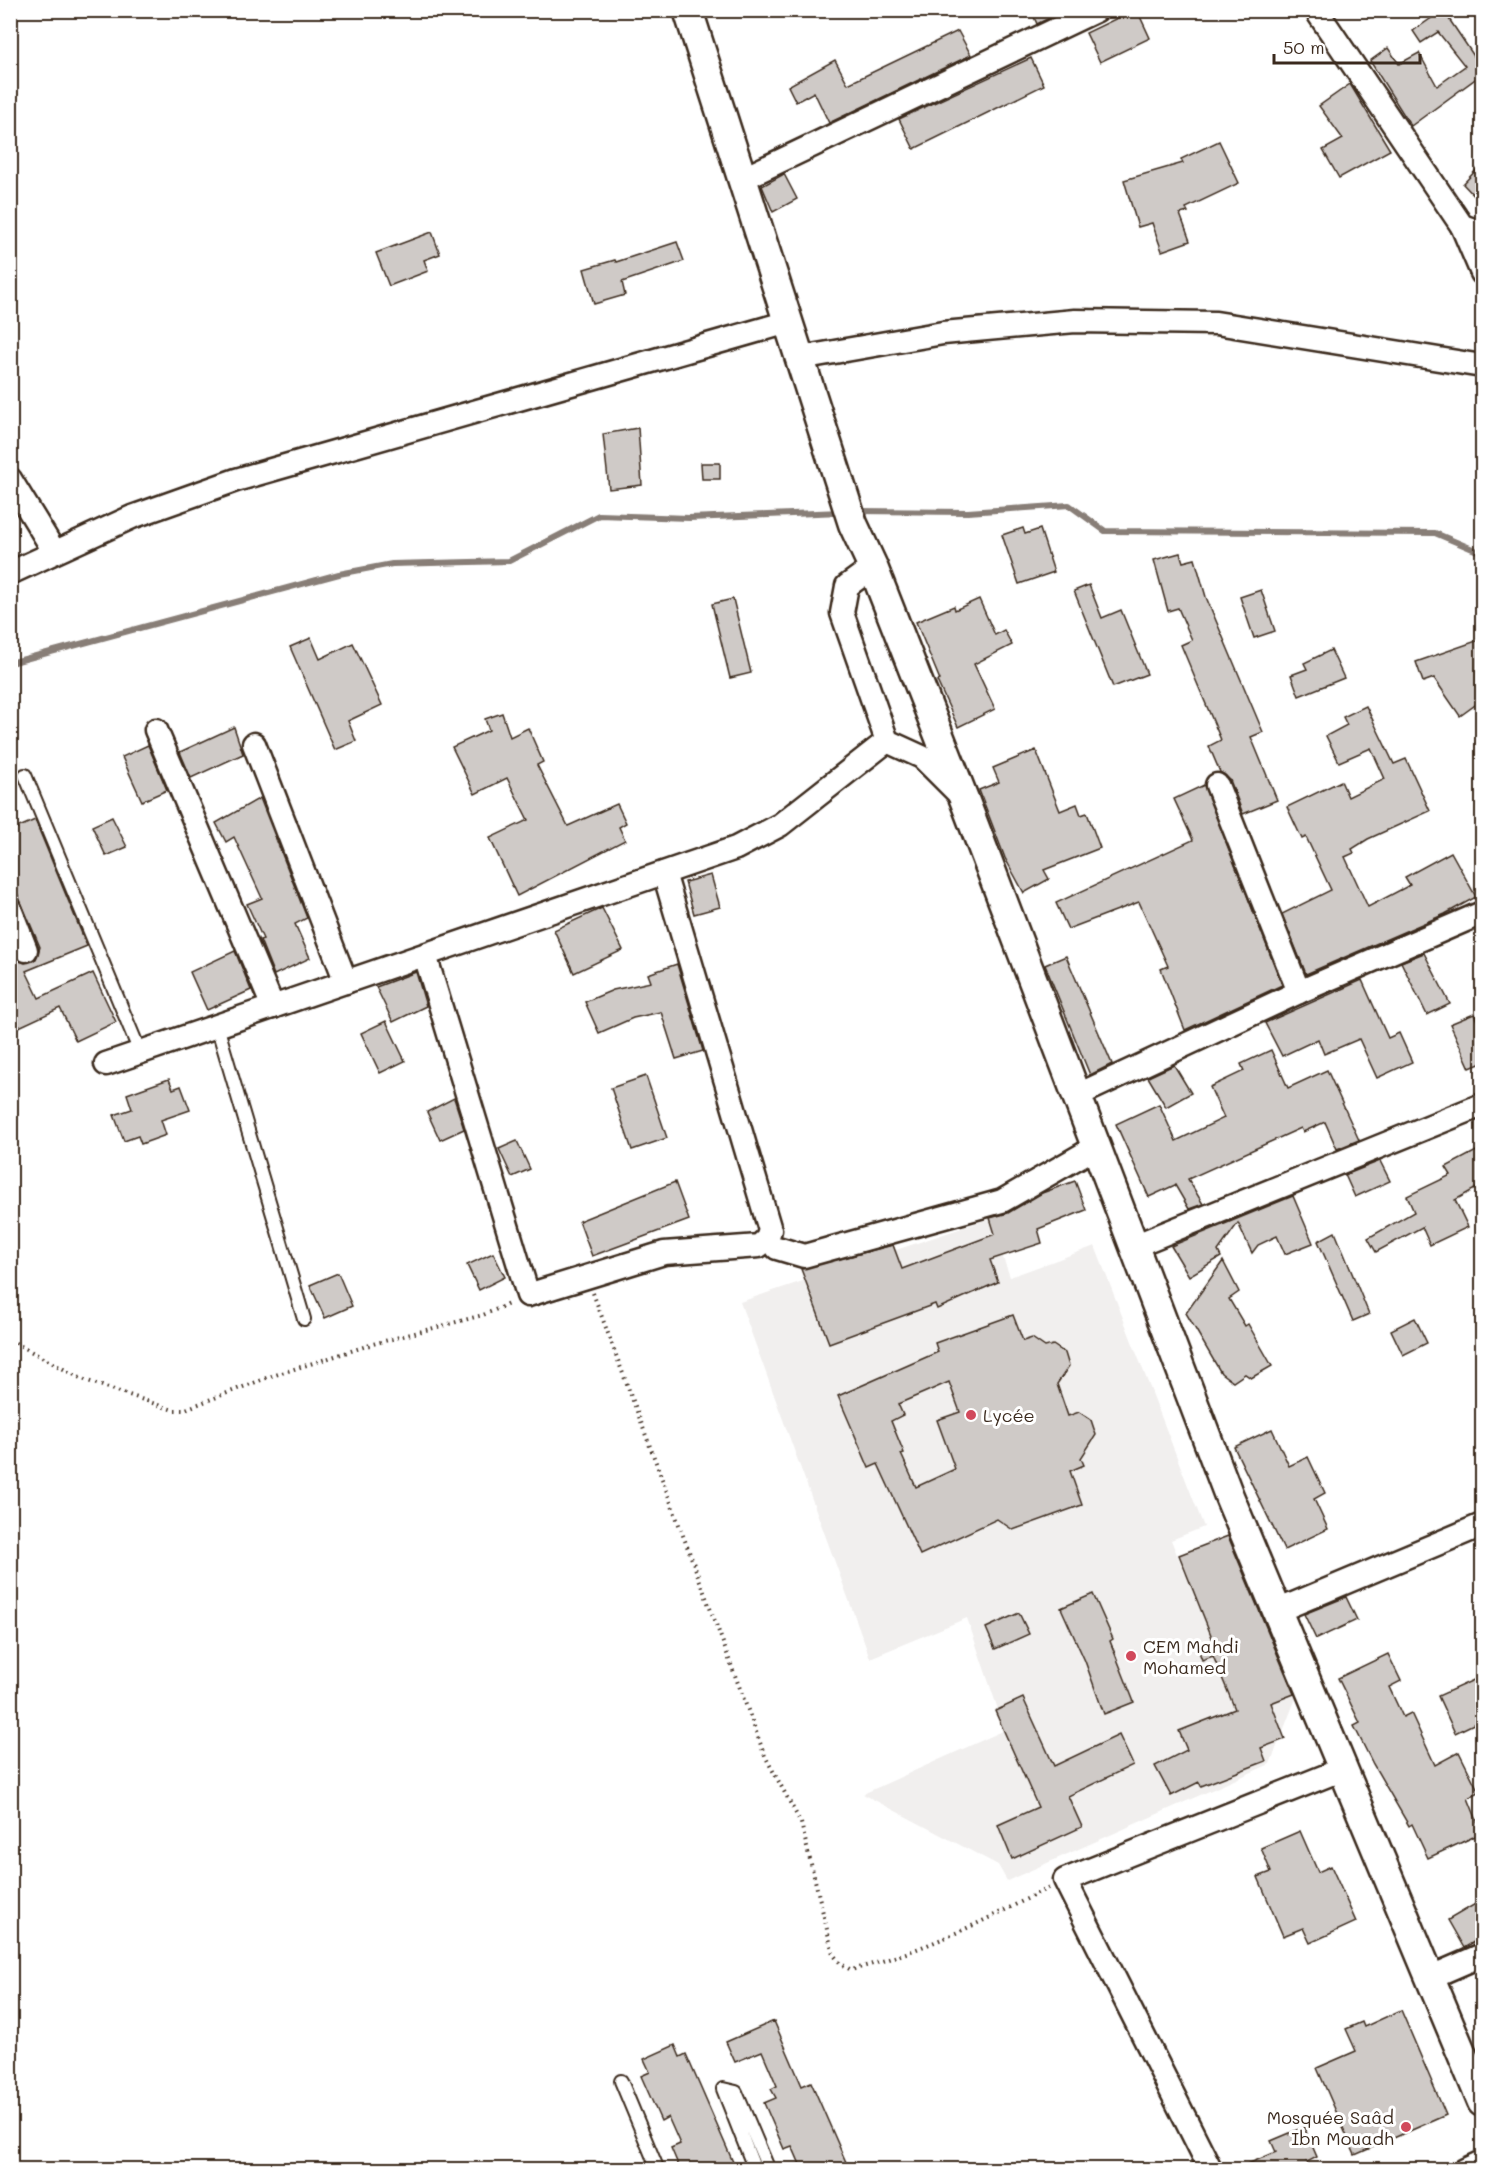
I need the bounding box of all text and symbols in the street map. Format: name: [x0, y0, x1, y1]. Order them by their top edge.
scale bar: [1274, 27, 1420, 65]
text: 50 m: [1283, 35, 1325, 59]
place label: Lycée: [983, 1403, 1035, 1427]
marker: Lycée: [964, 1408, 978, 1422]
place label: CEM Mahdi Mohamed: [1143, 1634, 1239, 1679]
marker: CEM Mahdi Mohamed: [1124, 1649, 1138, 1663]
place label: Mosquée Saâd Ibn Mouadh: [1267, 2105, 1394, 2150]
marker: Mosquée Saâd Ibn Mouadh: [1399, 2120, 1413, 2134]

